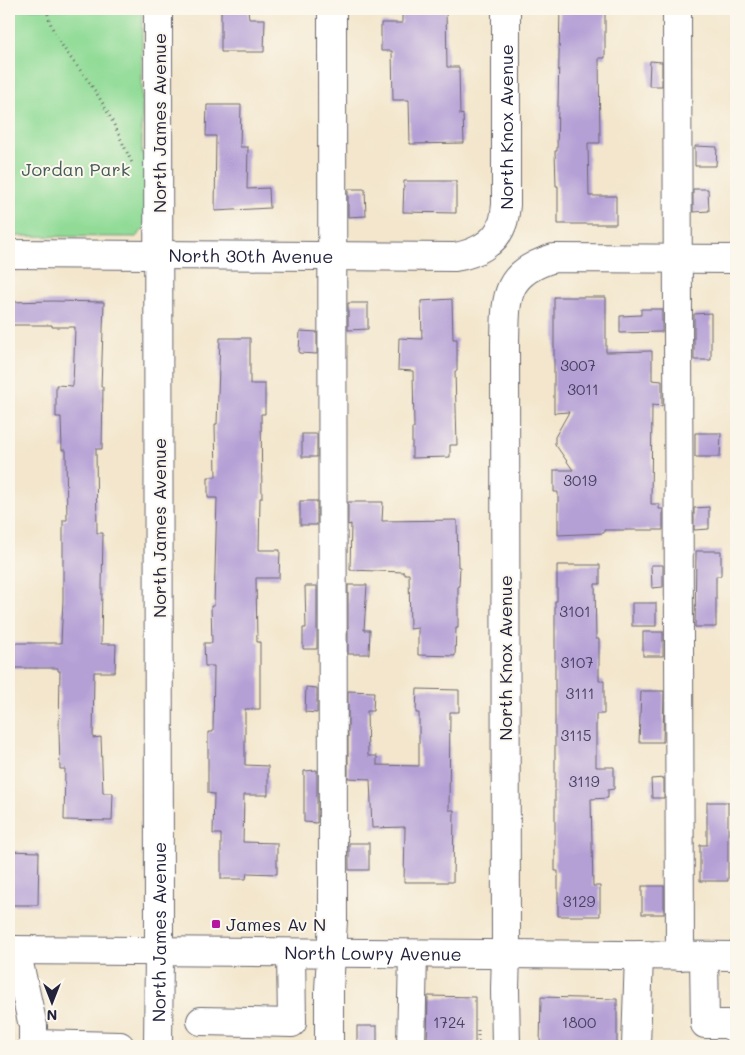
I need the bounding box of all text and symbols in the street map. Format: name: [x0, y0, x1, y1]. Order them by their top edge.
street label: North James Avenue: [147, 33, 171, 213]
street label: North Knox Avenue: [494, 44, 518, 210]
park label: Jordan Park: [22, 157, 130, 181]
street label: North 30th Avenue: [169, 243, 333, 268]
house number: 3007: [560, 355, 596, 375]
house number: 3011: [567, 379, 599, 399]
street label: North James Avenue: [147, 438, 171, 618]
house number: 3019: [563, 470, 597, 490]
street label: North Knox Avenue: [493, 575, 517, 741]
house number: 3101: [559, 601, 591, 621]
house number: 3107: [560, 652, 594, 672]
house number: 3111: [566, 683, 594, 703]
house number: 3115: [561, 725, 591, 745]
house number: 3119: [568, 771, 600, 791]
street label: North James Avenue: [146, 842, 171, 1022]
house number: 3129: [563, 891, 595, 911]
place label: James Av N: [226, 912, 326, 936]
marker: James Av N: [210, 918, 222, 930]
street label: North Lowry Avenue: [284, 940, 462, 966]
north arrow: [28, 978, 78, 1028]
text: N: [47, 1006, 57, 1025]
house number: 1724: [433, 1012, 465, 1032]
house number: 1800: [562, 1012, 596, 1032]

